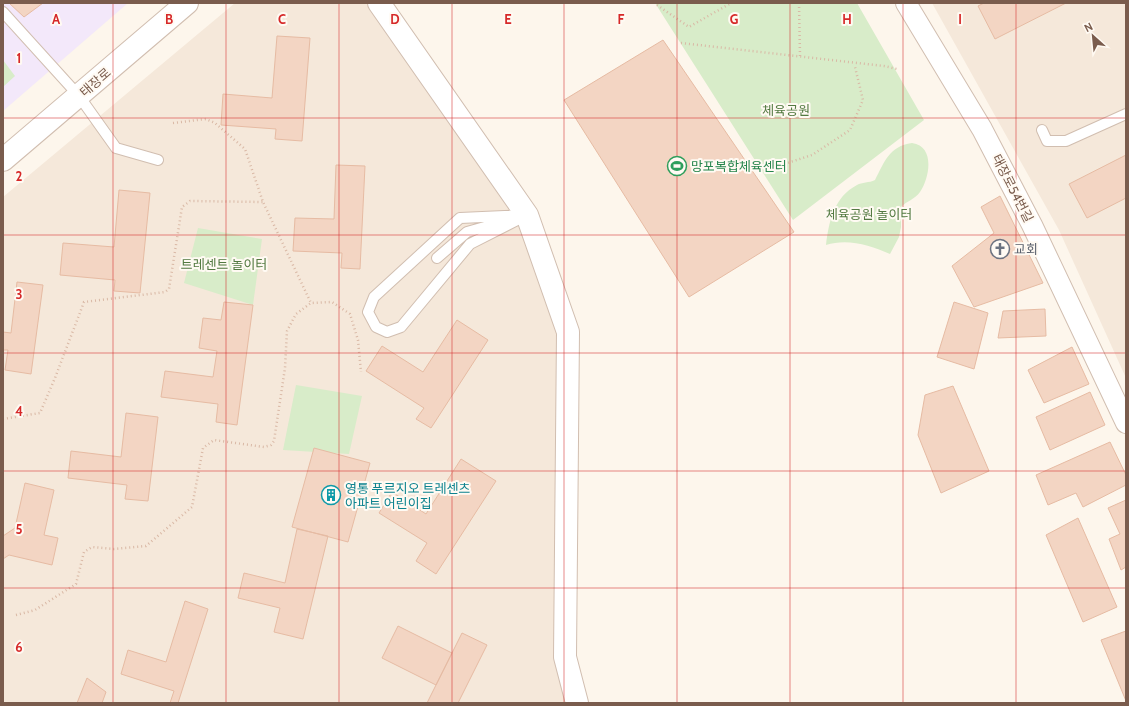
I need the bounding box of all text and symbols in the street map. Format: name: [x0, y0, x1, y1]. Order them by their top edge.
text: A: [52, 11, 61, 27]
text: B: [165, 11, 173, 27]
text: C: [278, 11, 286, 27]
text: D: [390, 11, 400, 27]
text: E: [504, 11, 512, 27]
text: F: [618, 11, 625, 27]
text: G: [730, 11, 739, 27]
text: H: [842, 11, 852, 27]
text: I: [958, 11, 962, 27]
north arrow: [1073, 16, 1113, 56]
text: N: [1082, 19, 1095, 35]
text: 1: [17, 50, 21, 66]
street label: 태장로: [76, 64, 114, 100]
park label: 체육공원: [762, 102, 810, 118]
street label: 태장로54번길: [989, 151, 1037, 225]
sports icon: 망포복합체육센터: [666, 155, 688, 177]
place label: 망포복합체육센터: [691, 158, 787, 174]
text: 2: [16, 168, 23, 184]
park label: 체육공원 놀이터: [826, 206, 912, 222]
church icon: 교회: [989, 238, 1011, 260]
place label: 교회: [1014, 241, 1038, 257]
park label: 트레센트 놀이터: [181, 256, 267, 272]
text: 3: [15, 286, 23, 302]
text: 4: [15, 403, 23, 419]
place label: 영통 푸르지오 트레센츠 아파트 어린이집: [345, 480, 470, 511]
building icon: 영통 푸르지오 트레센츠 아파트 어린이집: [320, 484, 342, 506]
text: 5: [16, 521, 23, 537]
text: 6: [15, 639, 23, 655]

